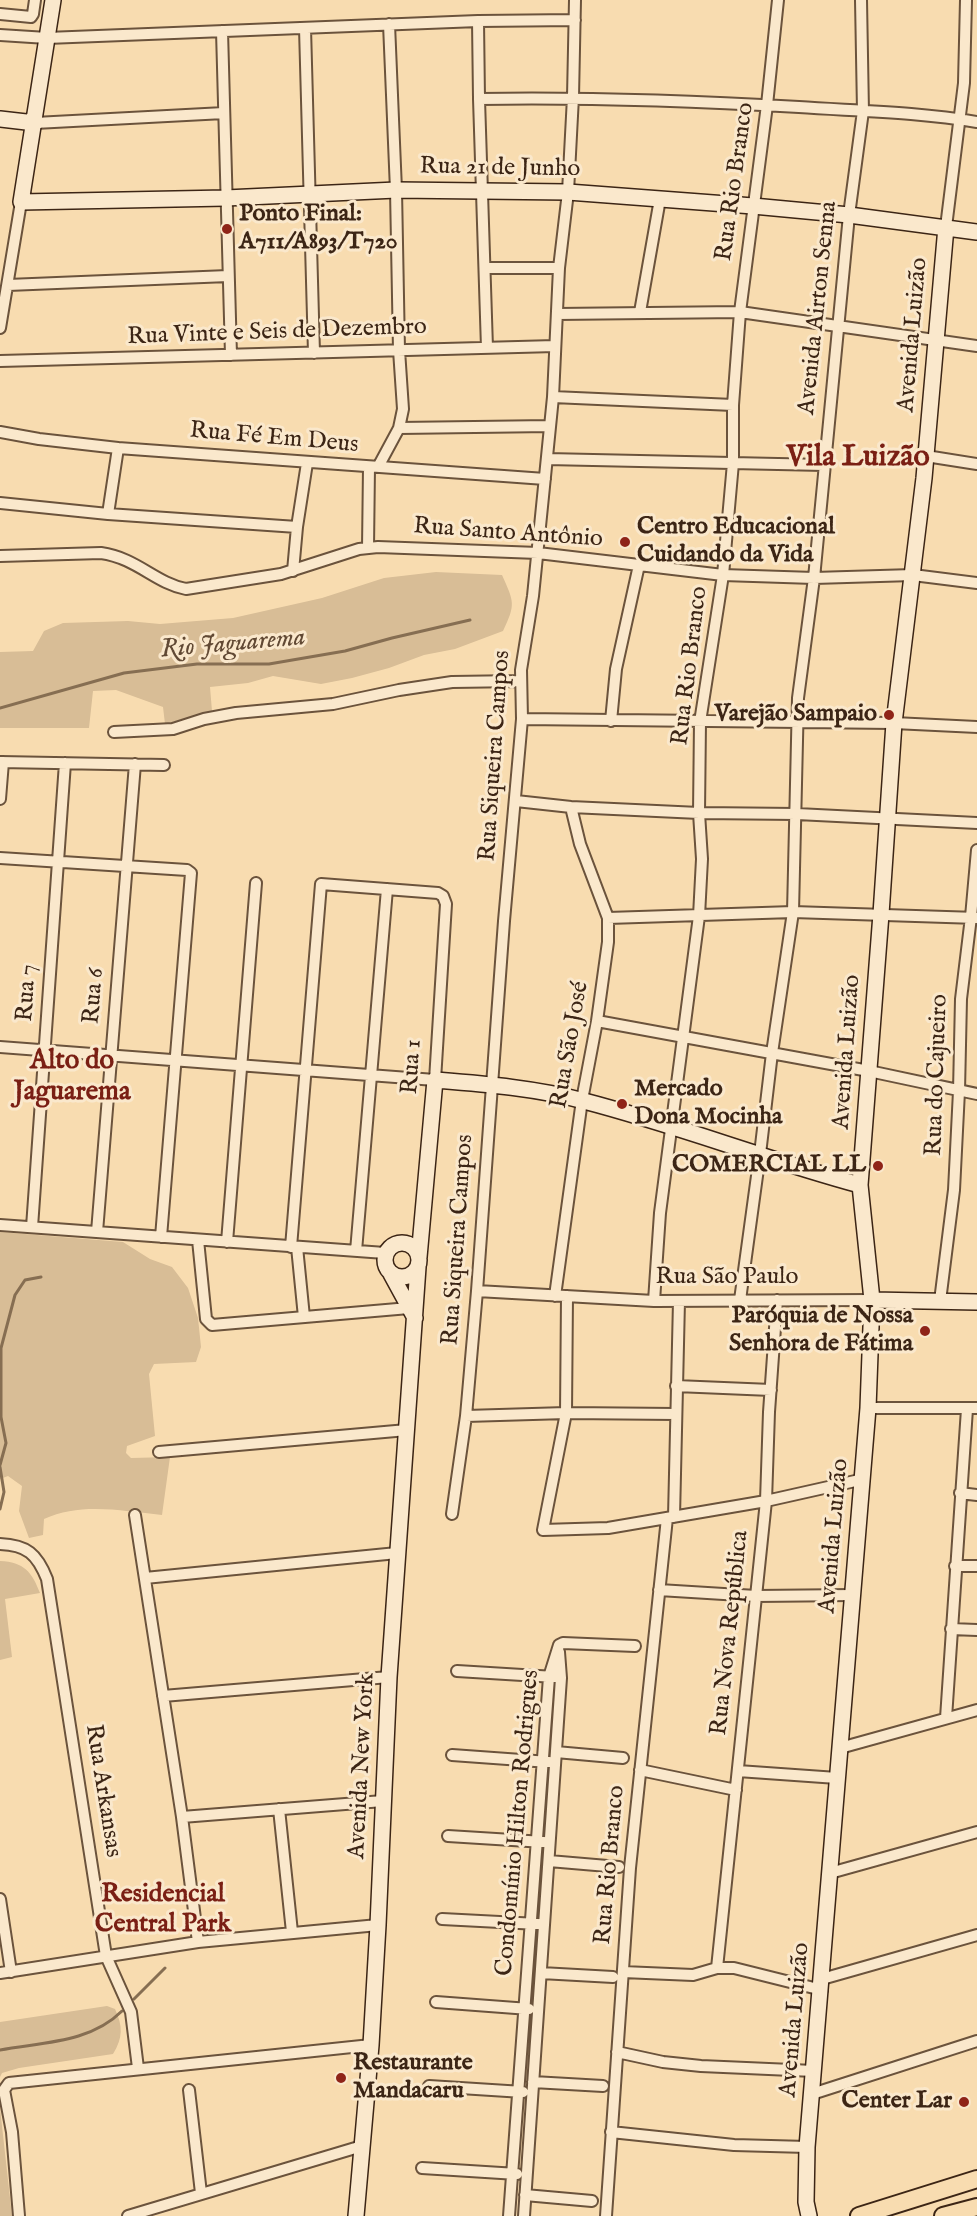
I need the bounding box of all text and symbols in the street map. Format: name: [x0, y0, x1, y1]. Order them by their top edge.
street label: Rua Rio Branco: [711, 101, 761, 263]
street label: Rua 21 de Junho: [419, 153, 581, 185]
street label: Avenida Airton Senna: [793, 200, 845, 416]
place label: Ponto Final: A711/A893/T720: [239, 201, 398, 257]
marker: Ponto Final: A711/A893/T720: [220, 222, 234, 236]
street label: Avenida Luizão: [893, 256, 935, 414]
street label: Rua Vinte e Seis de Dezembro: [127, 313, 427, 353]
street label: Rua Fé Em Deus: [189, 417, 359, 461]
district label: Vila Luizão: [786, 441, 930, 477]
street label: Rua Santo Antônio: [412, 513, 604, 555]
place label: Centro Educacional Cuidando da Vida: [637, 514, 835, 570]
marker: Centro Educacional Cuidando da Vida: [618, 535, 632, 549]
street label: Rua Rio Branco: [667, 585, 715, 747]
water label: Rio Jaguarema: [159, 623, 307, 667]
street label: Rua Siqueira Campos: [474, 650, 518, 862]
place label: Varejão Sampaio: [715, 701, 877, 729]
marker: Varejão Sampaio: [882, 708, 896, 722]
street label: Rua 7: [12, 963, 44, 1023]
street label: Rua 6: [78, 967, 112, 1025]
street label: Avenida Luizão: [828, 974, 868, 1130]
street label: Rua São José: [546, 979, 596, 1111]
street label: Rua do Cajueiro: [921, 994, 955, 1156]
street label: Rua 1: [397, 1038, 429, 1096]
district label: Alto do Jaguarema: [13, 1046, 131, 1109]
place label: Mercado Dona Mocinha: [634, 1076, 782, 1132]
marker: Mercado Dona Mocinha: [615, 1097, 629, 1111]
street label: Rua Siqueira Campos: [437, 1134, 481, 1346]
place label: COMERCIAL LL: [672, 1152, 866, 1180]
marker: COMERCIAL LL: [871, 1159, 885, 1173]
street label: Rua São Paulo: [656, 1264, 798, 1292]
place label: Paróquia de Nossa Senhora de Fátima: [729, 1303, 913, 1359]
marker: Paróquia de Nossa Senhora de Fátima: [918, 1324, 932, 1338]
street label: Avenida Luizão: [814, 1457, 856, 1615]
street label: Rua Nova República: [706, 1529, 756, 1737]
street label: Condomínio Hilton Rodrigues: [491, 1669, 547, 1977]
street label: Avenida New York: [344, 1672, 382, 1860]
street label: Rua Arkansas: [77, 1722, 127, 1860]
street label: Rua Rio Branco: [590, 1784, 632, 1946]
district label: Residencial Central Park: [95, 1880, 231, 1942]
street label: Avenida Luizão: [775, 1941, 817, 2099]
place label: Restaurante Mandacaru: [353, 2050, 473, 2106]
marker: Restaurante Mandacaru: [334, 2071, 348, 2085]
place label: Center Lar: [842, 2088, 952, 2116]
marker: Center Lar: [957, 2095, 971, 2109]

